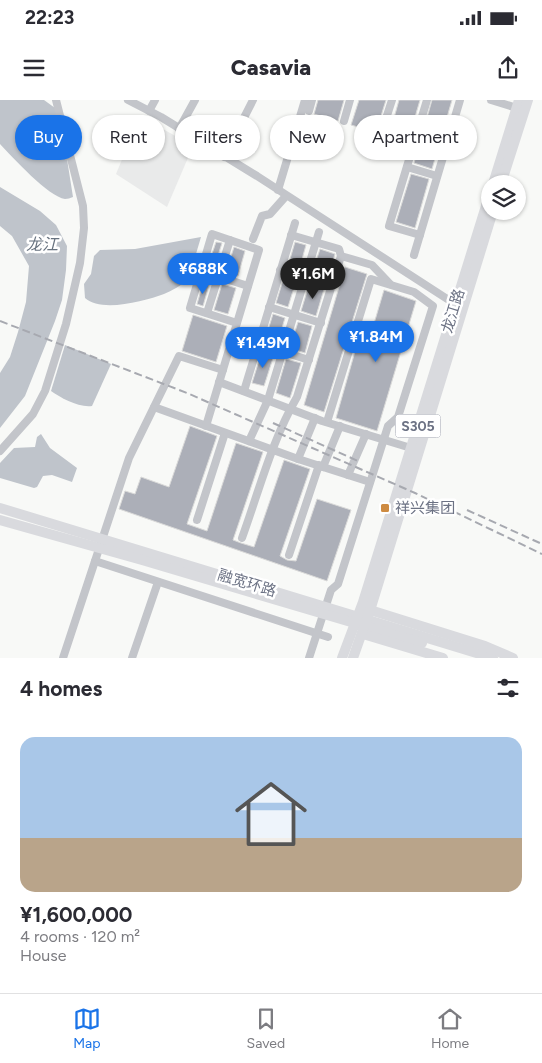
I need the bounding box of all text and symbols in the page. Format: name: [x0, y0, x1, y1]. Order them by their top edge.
text: 22:23: [25, 6, 74, 29]
icon: menu: [20, 54, 48, 82]
text: Casavia: [231, 54, 311, 81]
icon: share: [494, 54, 522, 82]
chip: Buy: [15, 115, 82, 160]
chip: Rent: [92, 115, 165, 160]
chip: Filters: [175, 115, 260, 160]
chip: New: [270, 115, 344, 160]
chip: Apartment: [354, 115, 477, 160]
map controls: [481, 175, 526, 220]
button: layers: [481, 175, 526, 220]
water label: 龙江: [26, 235, 60, 254]
pin: ¥688K: [168, 252, 238, 295]
pin: ¥1.6M: [278, 258, 348, 300]
text: ¥688K: [178, 259, 228, 278]
text: ¥1.6M: [291, 264, 335, 283]
street label: 龙江路: [438, 287, 468, 335]
pin: ¥1.84M: [335, 320, 417, 363]
pin: ¥1.49M: [222, 326, 304, 369]
text: ¥1.84M: [349, 327, 403, 346]
text: ¥1.49M: [236, 333, 290, 352]
road number: S305: [396, 414, 440, 438]
place label: 祥兴集团: [395, 499, 455, 517]
marker: 祥兴集团: [379, 502, 391, 514]
street label: 融宽环路: [216, 566, 278, 600]
icon: filters: [494, 674, 522, 702]
text: 4 homes: [20, 676, 102, 701]
icon: home: [226, 769, 316, 859]
text: ¥1,600,000: [20, 902, 132, 927]
text: 4 rooms · 120 m²: [20, 927, 140, 946]
text: House: [20, 946, 66, 965]
tab: Map: [73, 1005, 101, 1052]
tab: Saved: [247, 1005, 285, 1052]
tab: Home: [431, 1005, 469, 1052]

